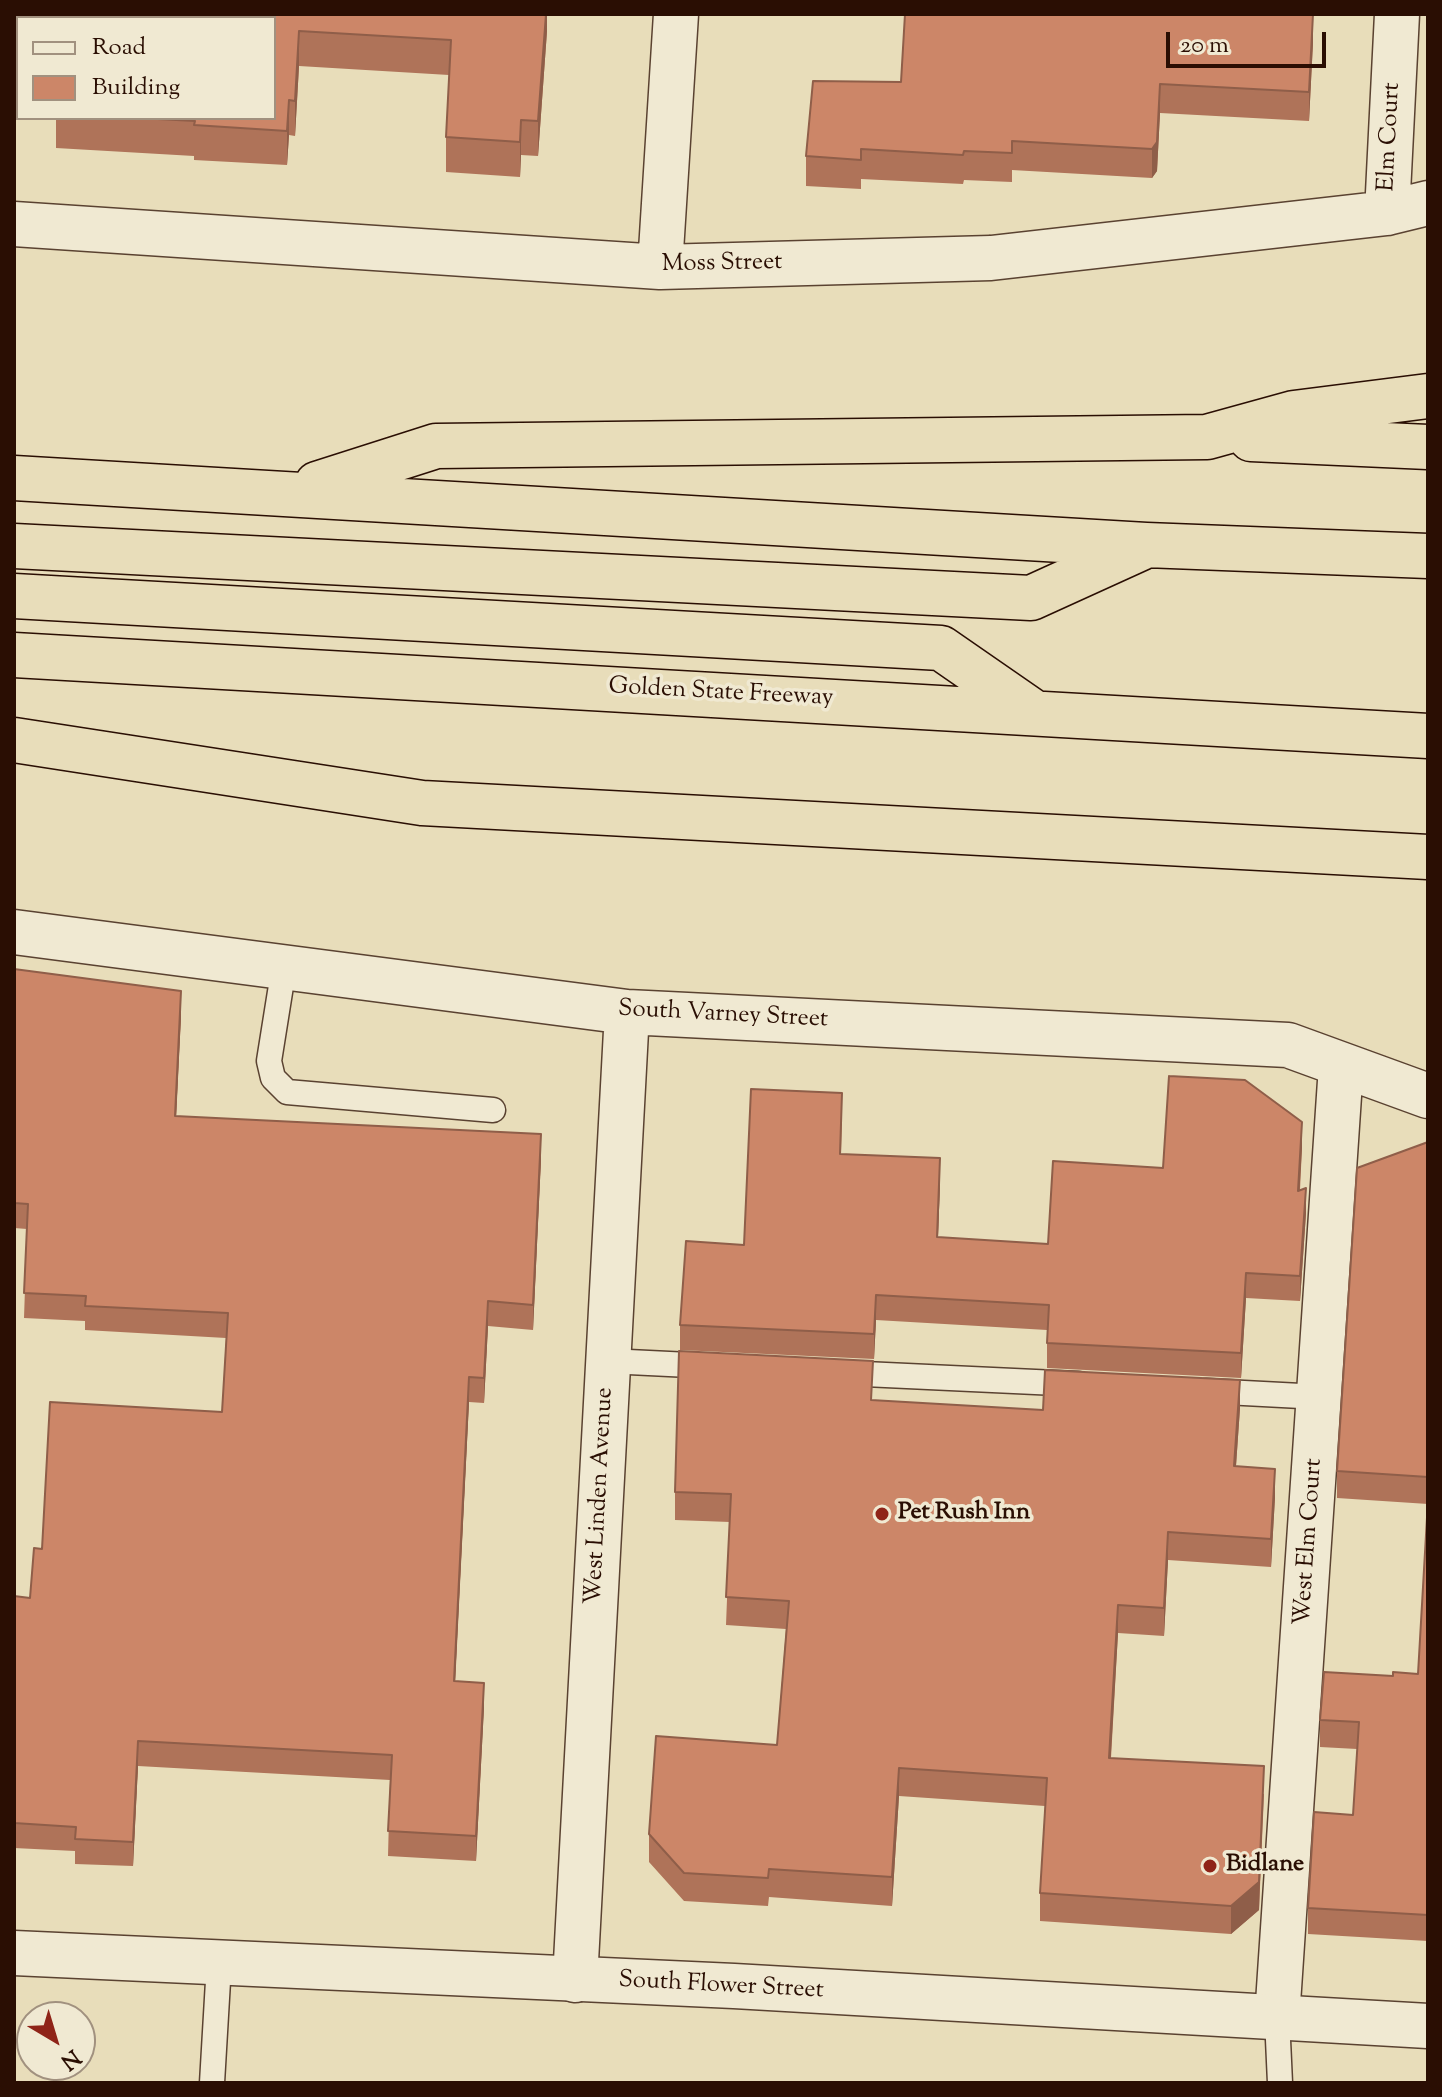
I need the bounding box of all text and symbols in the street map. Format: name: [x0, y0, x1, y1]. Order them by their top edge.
legend: [16, 16, 276, 120]
scale bar: [1170, 16, 1330, 66]
text: 20 m: [1180, 29, 1229, 63]
text: Road: [92, 31, 146, 65]
text: Building: [92, 71, 180, 105]
street label: Elm Court: [1374, 82, 1408, 192]
street label: Moss Street: [661, 250, 783, 280]
street label: Golden State Freeway: [608, 674, 834, 714]
street label: South Varney Street: [617, 996, 829, 1036]
street label: West Linden Avenue: [581, 1387, 621, 1605]
street label: West Elm Court: [1290, 1458, 1330, 1626]
place label: Pet Rush Inn: [898, 1500, 1030, 1528]
marker: Pet Rush Inn: [873, 1505, 891, 1523]
place label: Bidlane: [1226, 1852, 1304, 1880]
marker: Bidlane: [1201, 1857, 1219, 1875]
street label: South Flower Street: [618, 1967, 824, 2007]
north arrow: [16, 2001, 96, 2081]
text: N: [53, 2040, 86, 2076]

